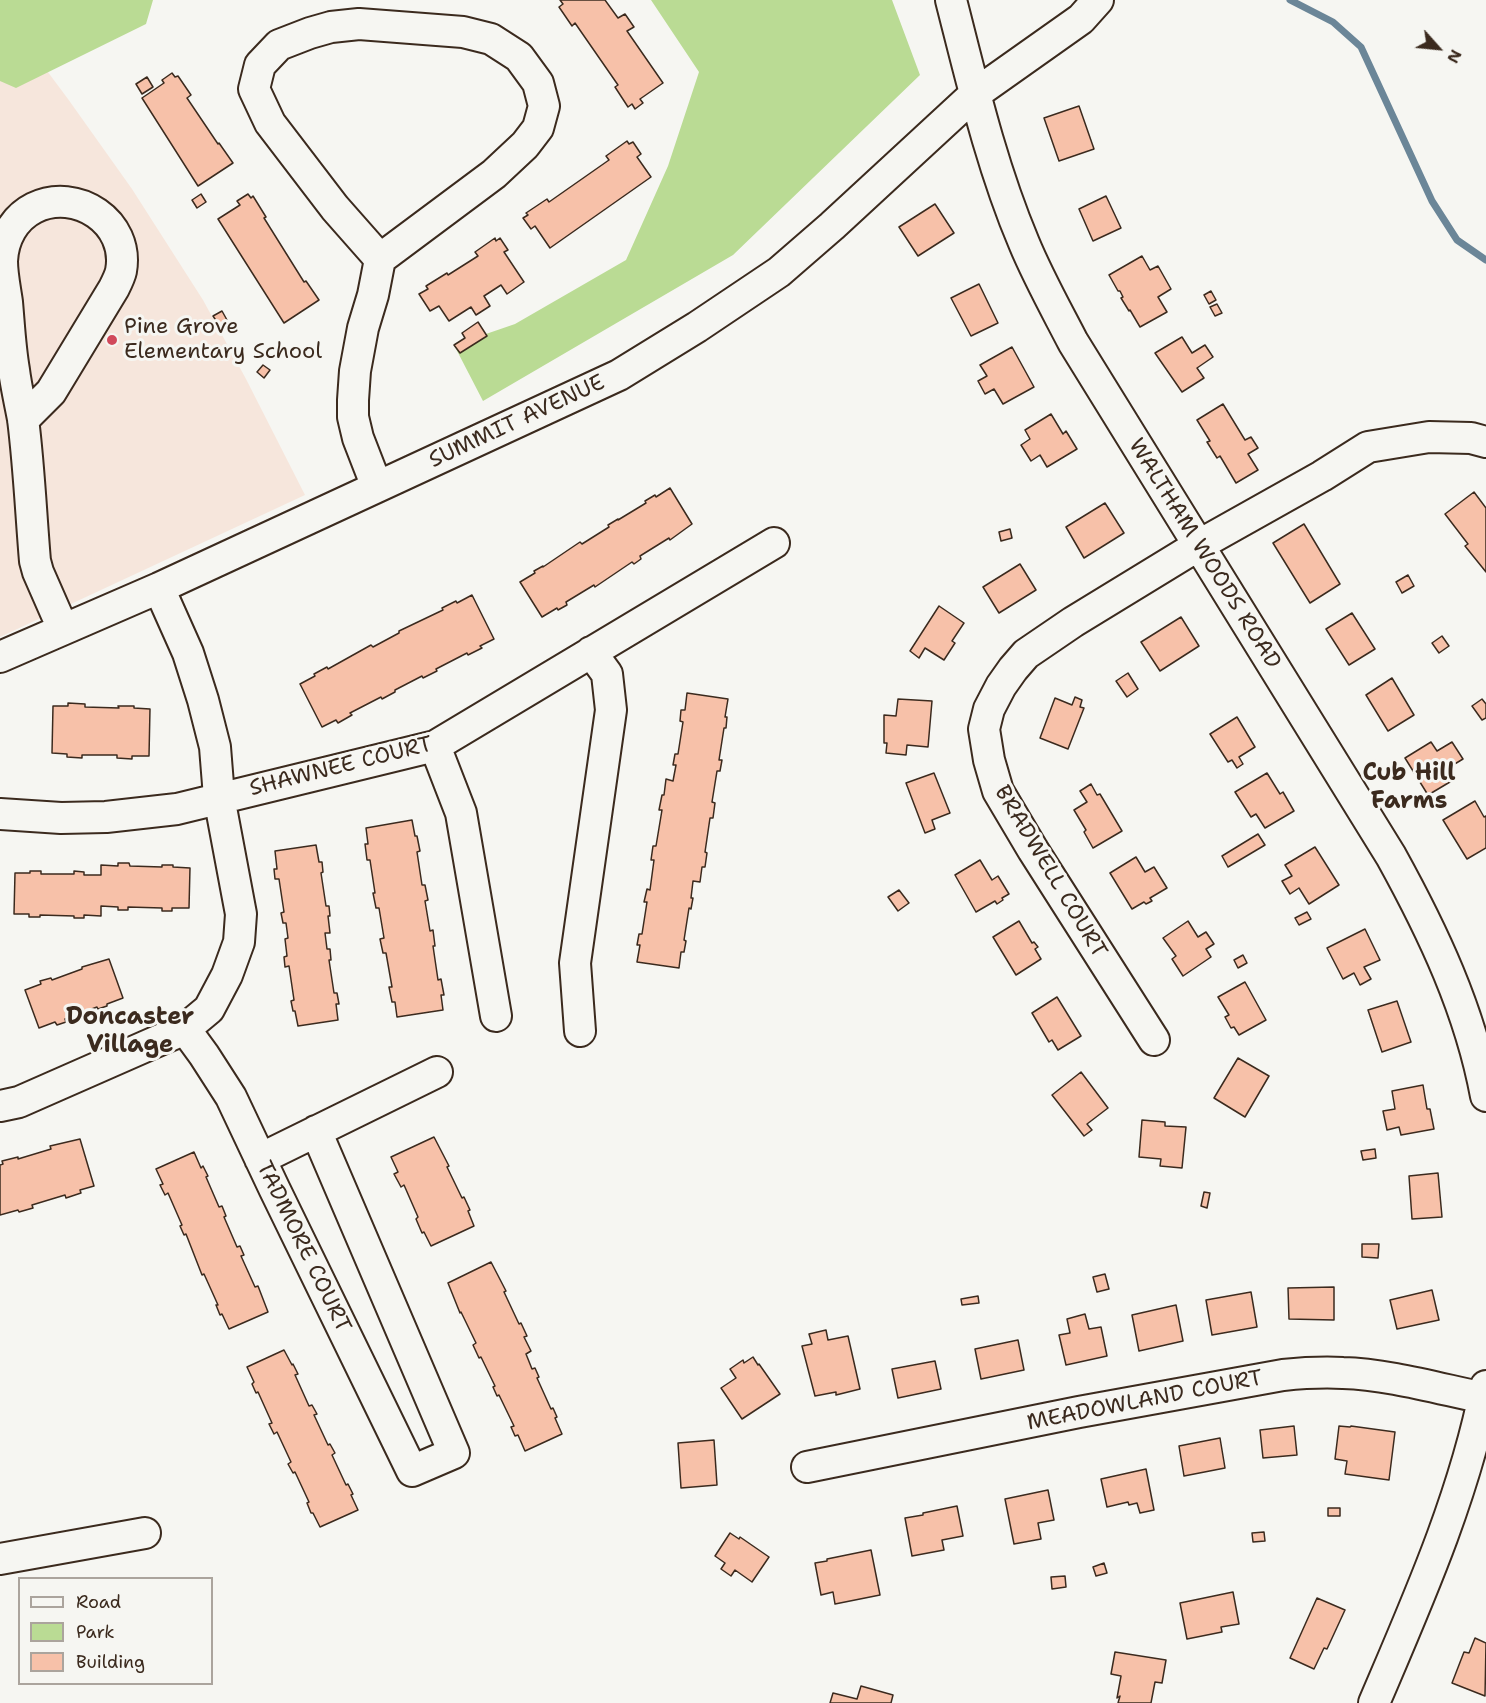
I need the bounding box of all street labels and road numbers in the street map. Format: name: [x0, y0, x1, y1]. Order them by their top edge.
street label: SUMMIT AVENUE: [425, 370, 609, 474]
street label: WALTHAM WOODS ROAD: [1122, 434, 1286, 674]
street label: SHAWNEE COURT: [247, 732, 435, 802]
street label: BRADWELL COURT: [988, 781, 1112, 963]
street label: TADMORE COURT: [250, 1157, 356, 1337]
street label: MEADOWLAND COURT: [1025, 1365, 1265, 1437]

